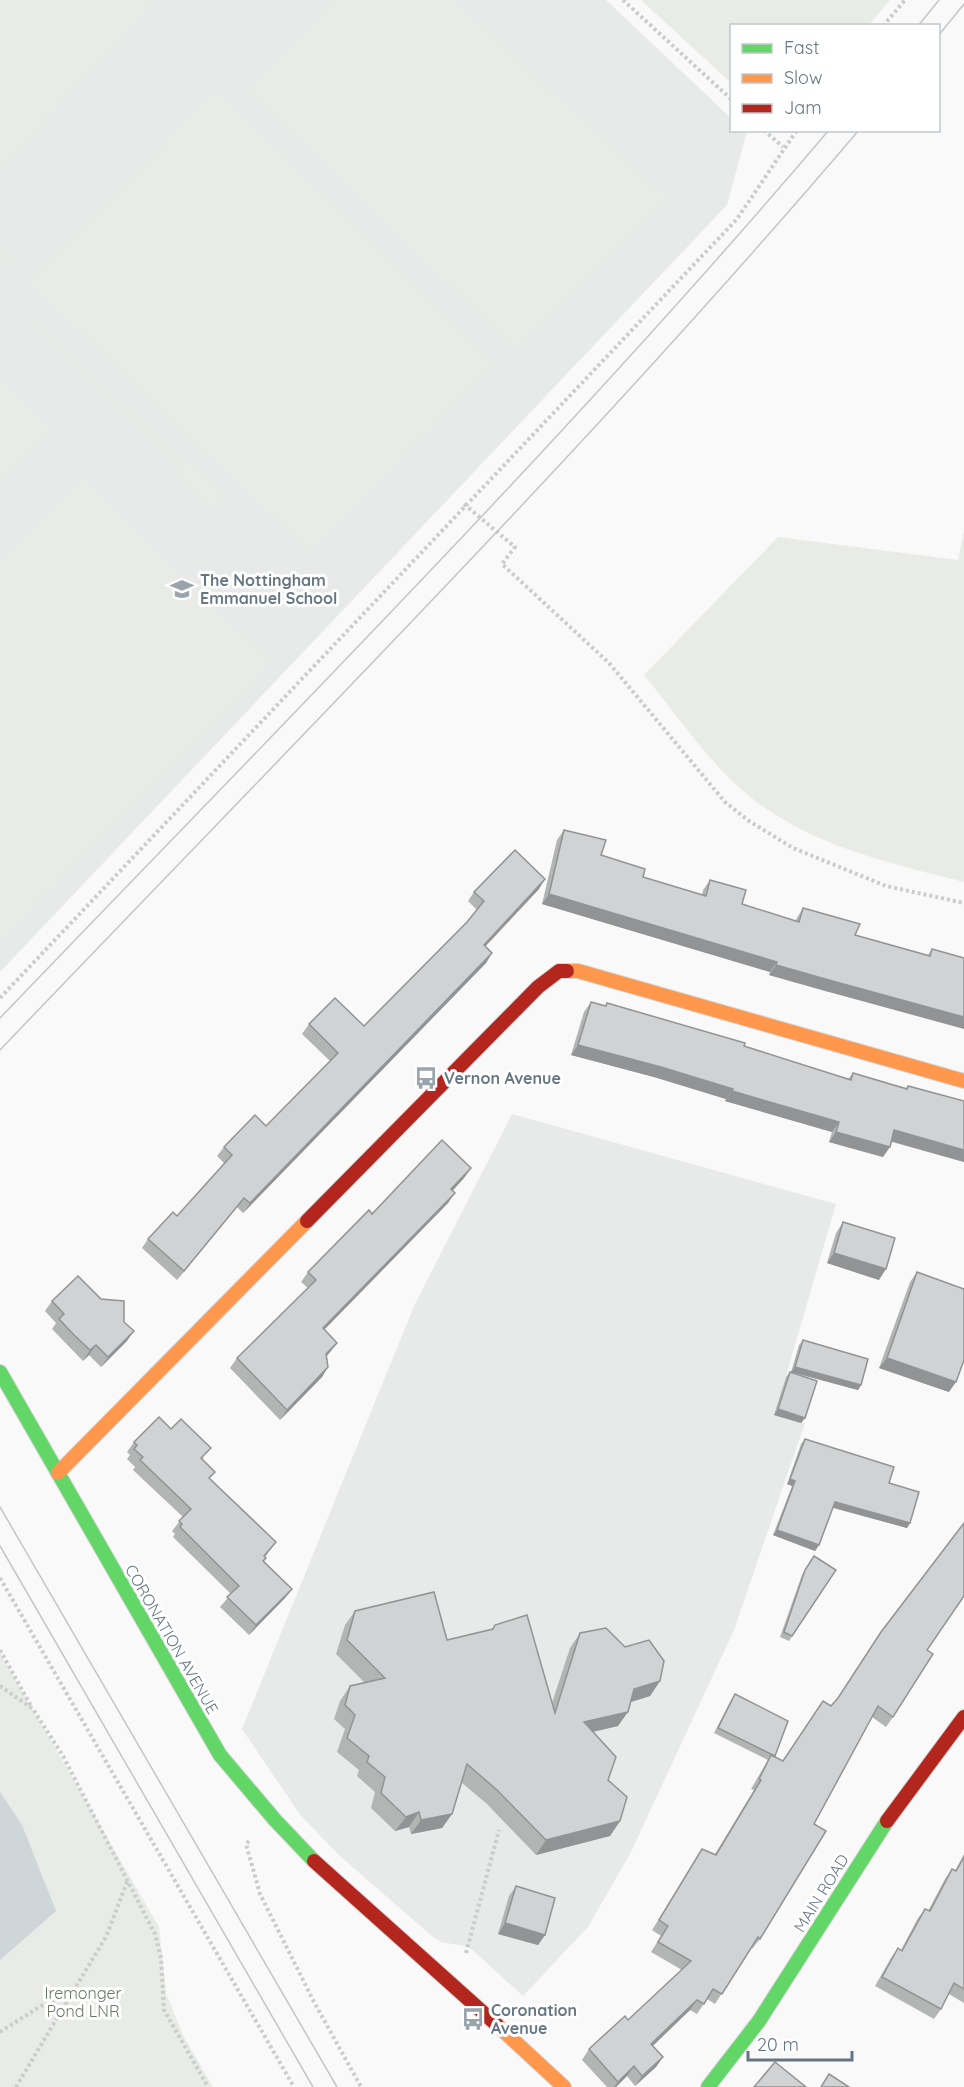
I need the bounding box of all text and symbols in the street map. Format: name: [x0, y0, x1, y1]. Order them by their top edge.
legend: [730, 24, 940, 132]
text: Fast: [784, 36, 819, 59]
text: Slow: [784, 66, 822, 89]
text: Jam: [784, 96, 822, 119]
place label: The Nottingham Emmanuel School: [200, 570, 337, 608]
school or university icon: The Nottingham Emmanuel School: [169, 576, 195, 602]
bus stop icon: Vernon Avenue: [413, 1065, 439, 1091]
place label: Vernon Avenue: [444, 1068, 561, 1088]
street label: CORONATION AVENUE: [121, 1561, 223, 1717]
street label: MAIN ROAD: [789, 1850, 853, 1936]
park label: Iremonger Pond LNR: [44, 1983, 122, 2021]
place label: Coronation Avenue: [491, 2000, 577, 2038]
bus stop icon: Coronation Avenue: [460, 2006, 486, 2032]
scale bar: [748, 2024, 852, 2062]
text: 20 m: [757, 2033, 799, 2056]

